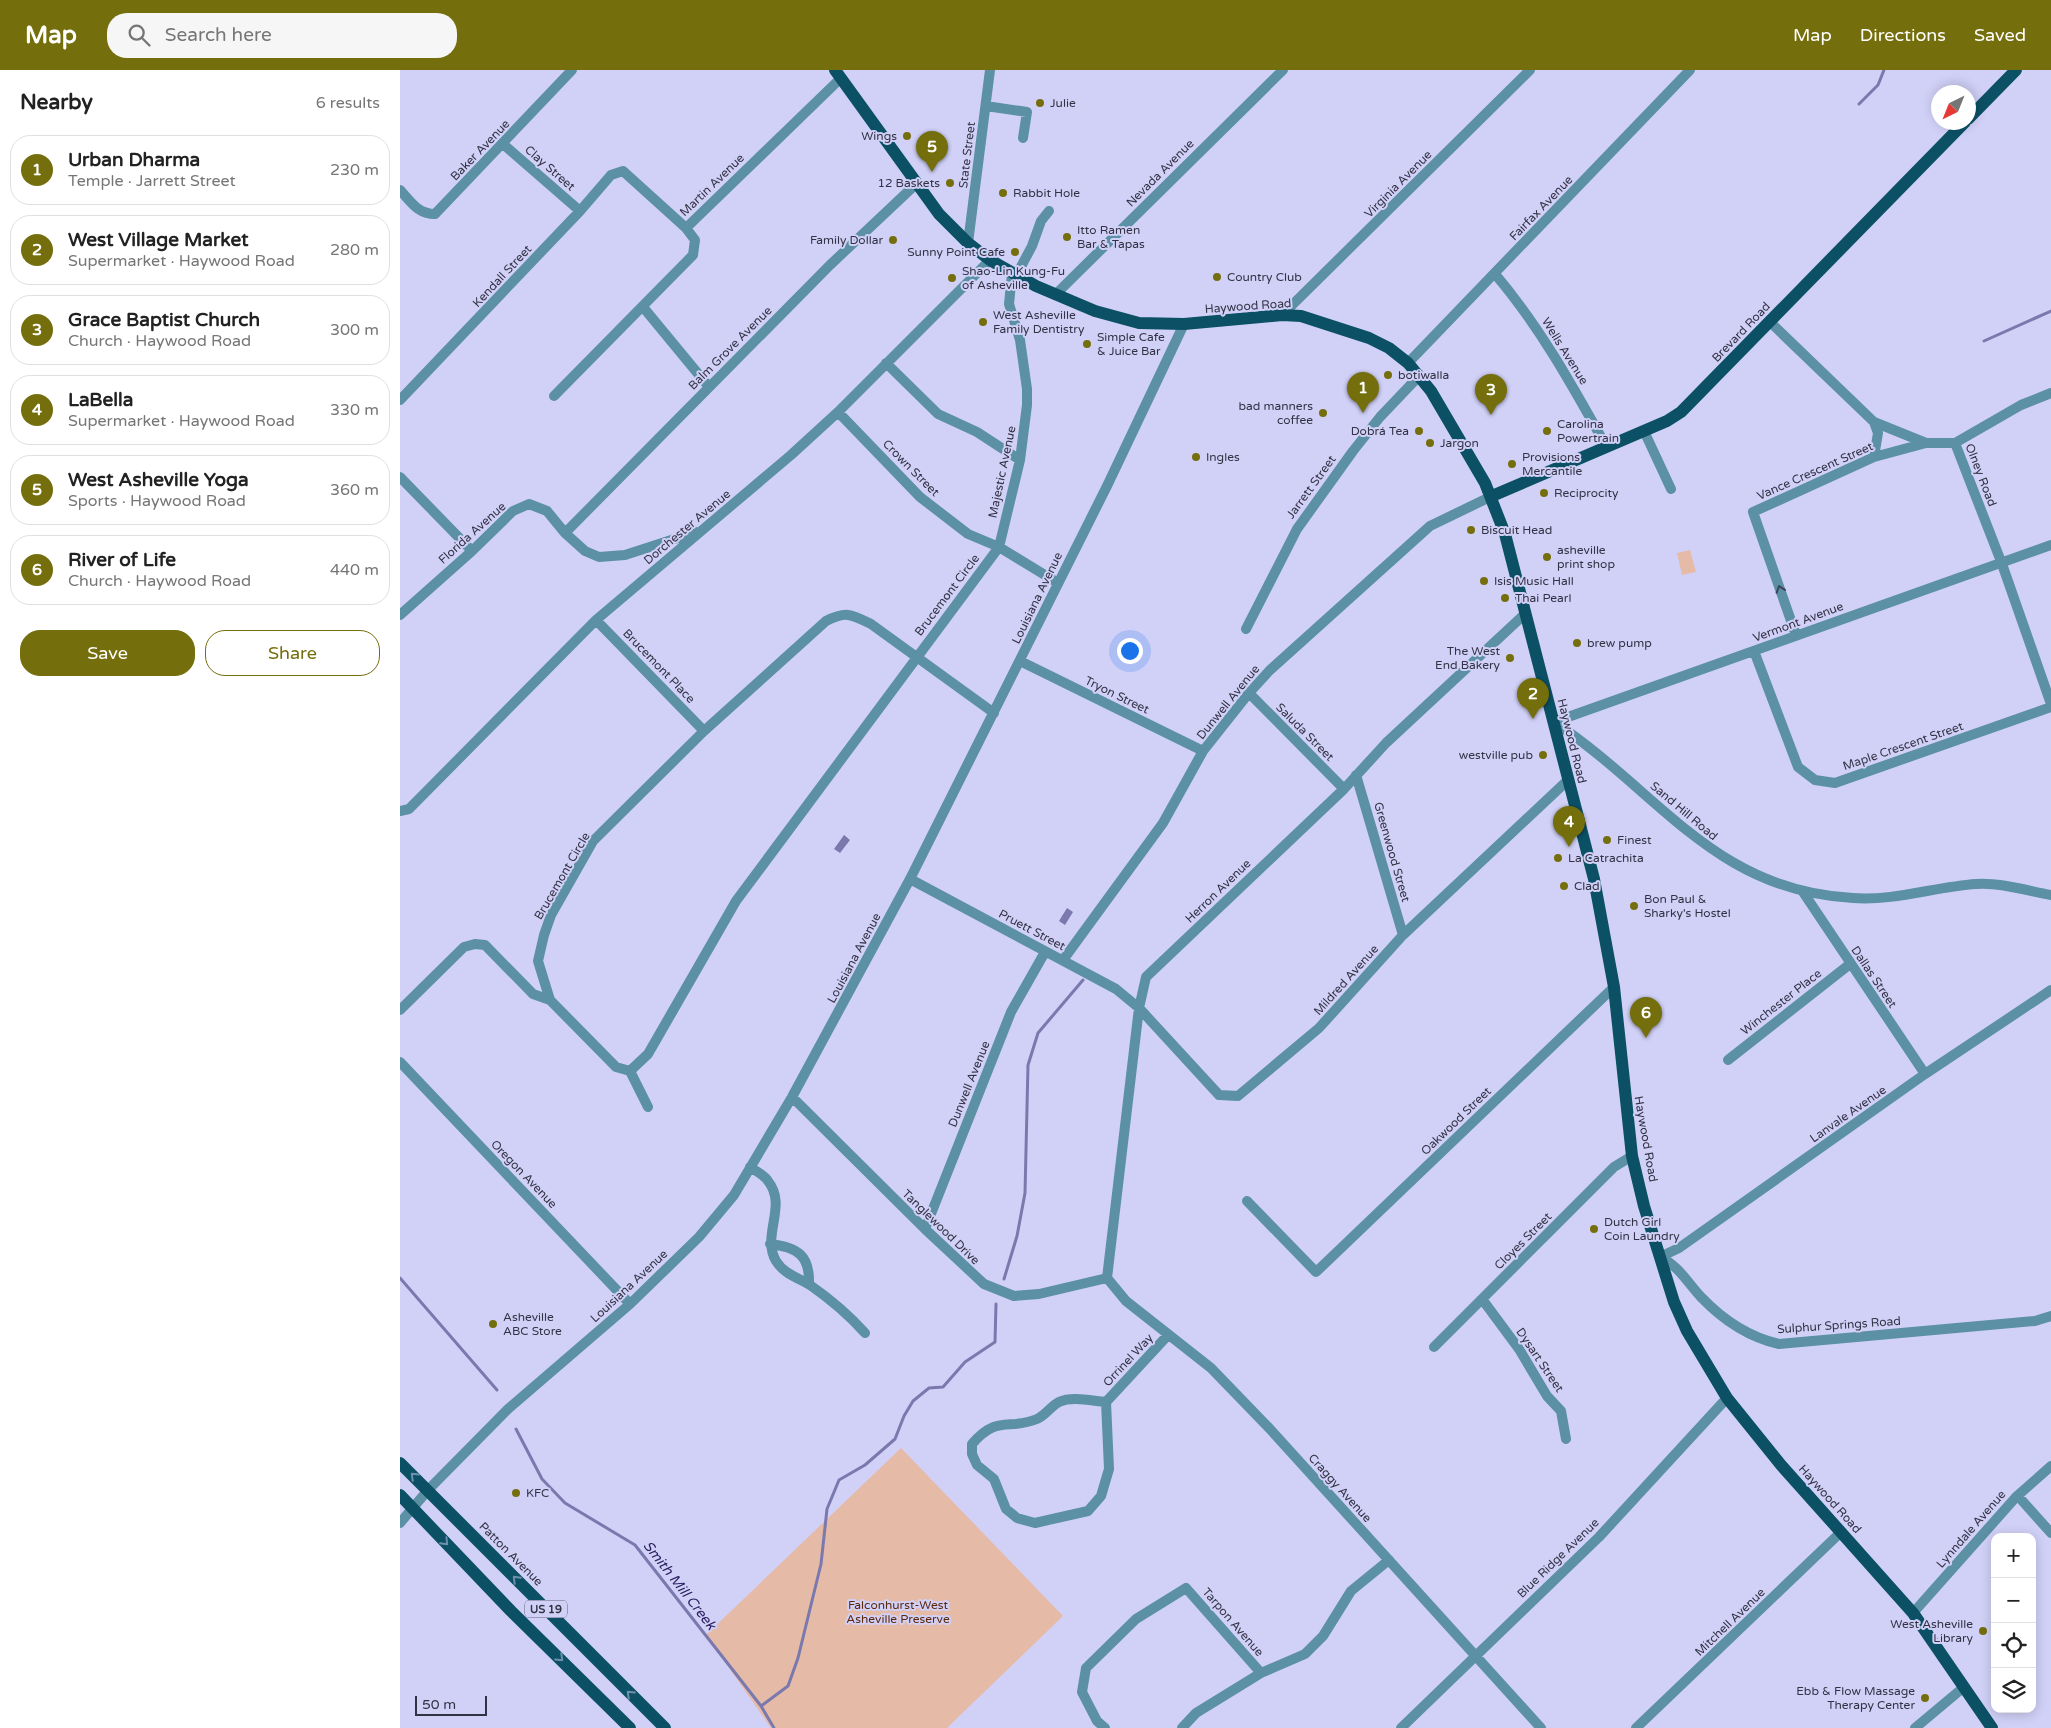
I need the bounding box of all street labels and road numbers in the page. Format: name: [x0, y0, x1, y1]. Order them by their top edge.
street label: Baker Avenue: [448, 117, 513, 183]
street label: State Street: [956, 120, 978, 189]
street label: Nevada Avenue: [1123, 136, 1197, 210]
street label: Clay Street: [522, 142, 578, 194]
street label: Virginia Avenue: [1361, 147, 1435, 221]
street label: Martin Avenue: [677, 151, 747, 219]
street label: Fairfax Avenue: [1507, 173, 1575, 243]
street label: Kendall Street: [470, 242, 535, 310]
street label: Haywood Road: [1204, 296, 1292, 316]
street label: Brevard Road: [1709, 299, 1773, 365]
street label: Balm Grove Avenue: [685, 303, 775, 393]
street label: Wells Avenue: [1539, 315, 1591, 387]
street label: Majestic Avenue: [985, 424, 1019, 519]
street label: Crown Street: [880, 437, 942, 499]
street label: Vance Crescent Street: [1755, 439, 1876, 503]
street label: Olney Road: [1963, 442, 1999, 508]
street label: Jarrett Street: [1283, 452, 1339, 521]
street label: Dorchester Avenue: [641, 487, 733, 567]
street label: Florida Avenue: [436, 499, 509, 567]
street label: Louisiana Avenue: [1009, 550, 1065, 646]
street label: Brucemont Circle: [912, 551, 982, 639]
street label: Vermont Avenue: [1751, 599, 1845, 645]
street label: Brucemont Place: [620, 626, 698, 706]
street label: Dunwell Avenue: [1194, 662, 1262, 742]
street label: Tryon Street: [1083, 673, 1152, 717]
street label: Haywood Road: [1555, 697, 1589, 785]
street label: Saluda Street: [1273, 700, 1337, 764]
street label: Maple Crescent Street: [1841, 719, 1965, 773]
street label: Sand Hill Road: [1648, 779, 1720, 843]
street label: Greenwood Street: [1371, 800, 1413, 904]
street label: Brucemont Circle: [531, 830, 593, 922]
street label: Herron Avenue: [1182, 856, 1254, 926]
street label: Pruett Street: [996, 907, 1068, 954]
street label: Louisiana Avenue: [824, 910, 884, 1005]
street label: Mildred Avenue: [1311, 942, 1381, 1018]
street label: Dallas Street: [1848, 943, 1900, 1011]
street label: Winchester Place: [1738, 966, 1824, 1038]
street label: Dunwell Avenue: [945, 1039, 993, 1129]
street label: Lanvale Avenue: [1807, 1082, 1889, 1145]
street label: Oakwood Street: [1418, 1084, 1494, 1158]
street label: Haywood Road: [1632, 1095, 1660, 1183]
street label: Oregon Avenue: [488, 1137, 560, 1211]
street label: Tanglewood Drive: [899, 1187, 983, 1268]
street label: Cloyes Street: [1492, 1209, 1555, 1272]
street label: Louisiana Avenue: [588, 1247, 671, 1325]
street label: Sulphur Springs Road: [1777, 1314, 1901, 1336]
street label: Dysart Street: [1513, 1325, 1567, 1395]
street label: Orrinel Way: [1100, 1330, 1156, 1389]
street label: Craggy Avenue: [1306, 1451, 1375, 1525]
street label: Haywood Road: [1796, 1462, 1864, 1536]
street label: Lynndale Avenue: [1934, 1487, 2009, 1571]
street label: Blue Ridge Avenue: [1514, 1515, 1602, 1601]
street label: Patton Avenue: [476, 1519, 546, 1589]
street label: Tarpon Avenue: [1200, 1585, 1267, 1659]
street label: Mitchell Avenue: [1692, 1585, 1768, 1659]
road number: US 19: [525, 1600, 567, 1618]

